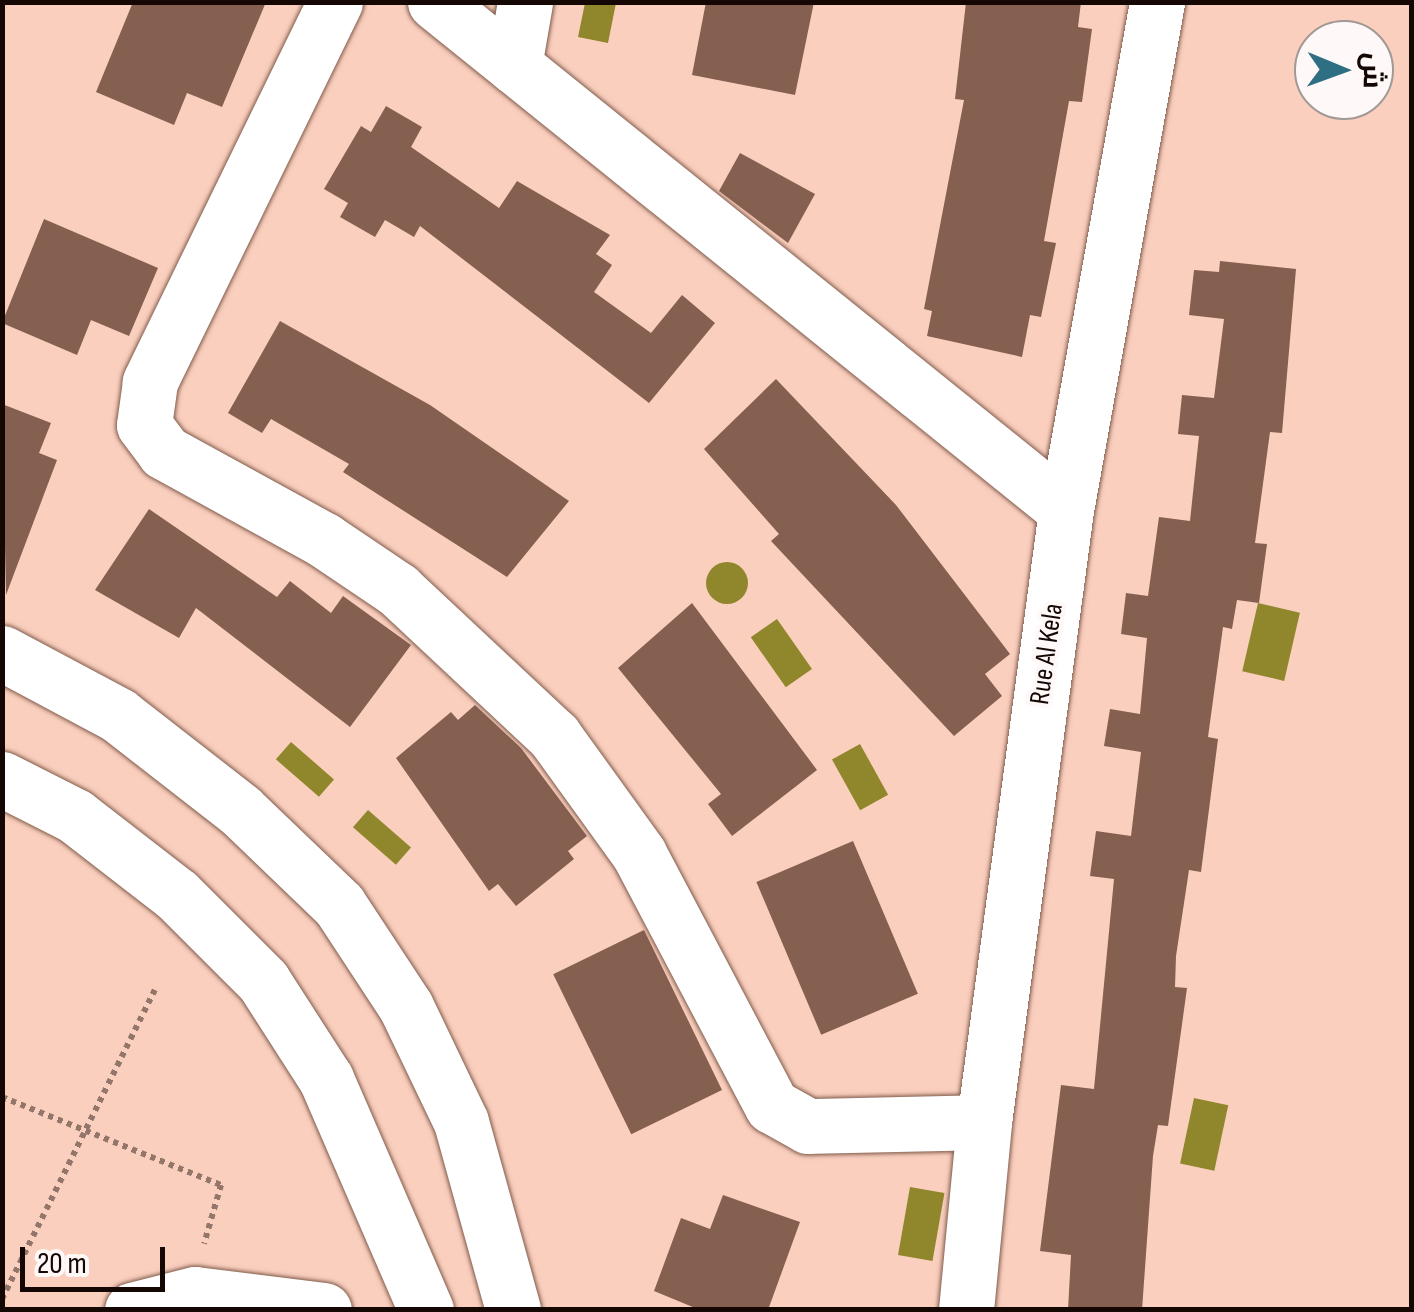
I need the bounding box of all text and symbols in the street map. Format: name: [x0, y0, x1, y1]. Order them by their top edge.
north arrow: [1294, 20, 1394, 120]
text: ش: [1356, 52, 1389, 89]
street label: Rue Al Kela: [1023, 601, 1071, 707]
scale bar: [25, 1227, 170, 1289]
text: 20 m: [37, 1246, 87, 1282]

